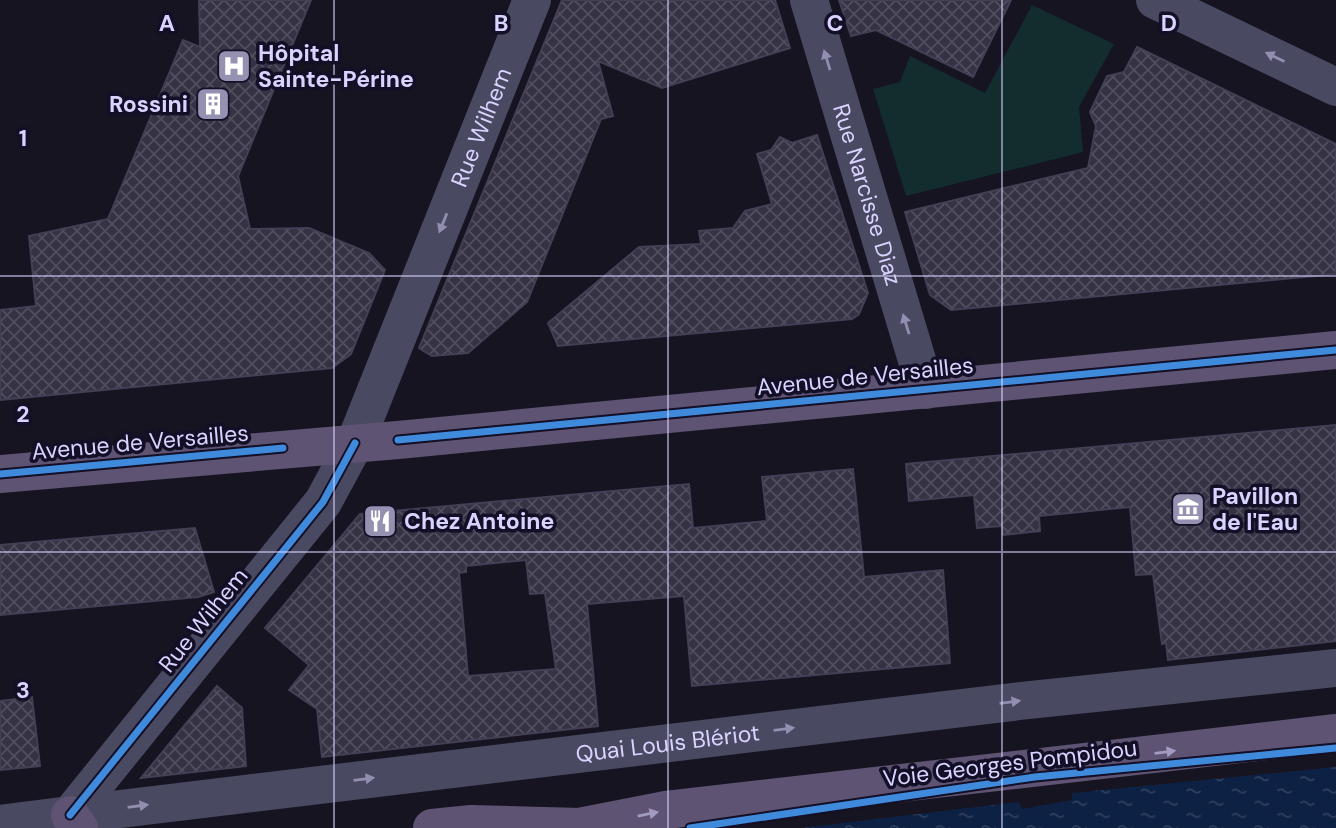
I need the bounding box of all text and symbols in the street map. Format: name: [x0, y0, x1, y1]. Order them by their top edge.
text: A: [159, 8, 175, 38]
text: B: [494, 8, 508, 38]
text: C: [827, 8, 843, 38]
text: D: [1161, 8, 1177, 38]
place label: Hôpital Sainte-Périne: [258, 38, 414, 94]
hospital icon: Hôpital Sainte-Périne: [215, 47, 253, 85]
one-way arrow: [821, 49, 832, 70]
one-way arrow: [1265, 52, 1285, 63]
street label: Rue Wilhem: [444, 63, 518, 191]
building icon: Rossini: [194, 85, 232, 123]
place label: Rossini: [109, 89, 188, 119]
street label: Rue Narcisse Diaz: [826, 100, 909, 289]
text: 1: [19, 123, 27, 153]
one-way arrow: [438, 212, 449, 233]
one-way arrow: [901, 314, 911, 335]
street label: Avenue de Versailles: [755, 350, 975, 402]
text: 2: [16, 399, 30, 429]
street label: Avenue de Versailles: [30, 418, 250, 466]
place label: Pavillon de l'Eau: [1212, 481, 1298, 537]
museum icon: Pavillon de l'Eau: [1169, 490, 1207, 528]
restaurant icon: Chez Antoine: [361, 502, 399, 540]
place label: Chez Antoine: [404, 506, 554, 536]
street label: Rue Wilhem: [152, 562, 254, 678]
text: 3: [16, 675, 30, 705]
one-way arrow: [1000, 697, 1022, 708]
street label: Quai Louis Blériot: [574, 717, 761, 769]
one-way arrow: [774, 723, 796, 734]
street label: Voie Georges Pompidou: [881, 733, 1139, 793]
one-way arrow: [1155, 747, 1177, 758]
one-way arrow: [353, 774, 375, 785]
one-way arrow: [127, 801, 149, 812]
one-way arrow: [637, 808, 659, 819]

